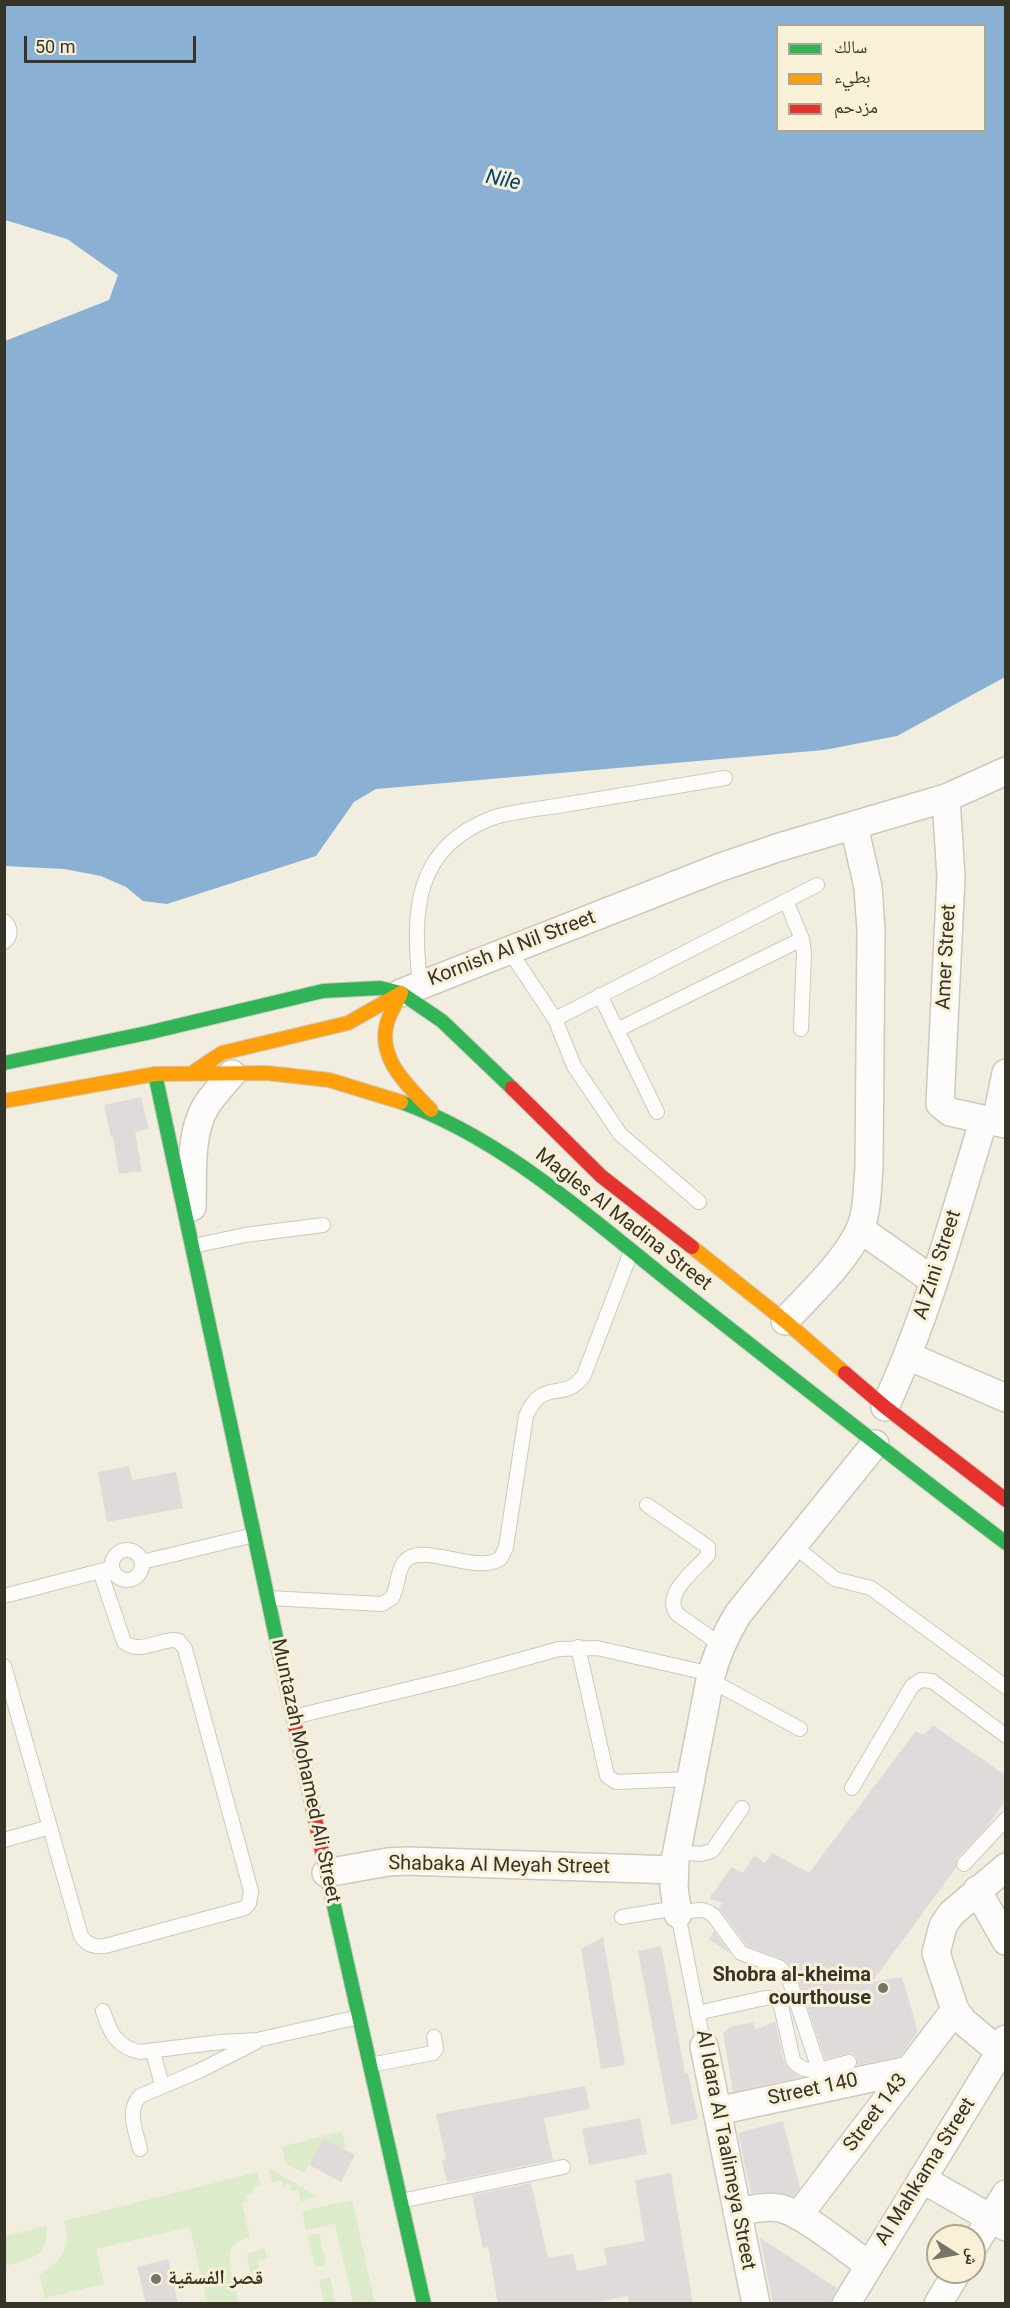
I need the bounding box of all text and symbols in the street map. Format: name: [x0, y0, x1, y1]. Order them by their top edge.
scale bar: [27, 24, 200, 62]
legend: [776, 24, 986, 132]
text: 50 m: [35, 36, 75, 57]
text: سالك: [834, 36, 867, 57]
text: بطيء: [834, 66, 871, 87]
text: مزدحم: [834, 96, 878, 117]
water label: Nile: [483, 165, 523, 197]
street label: Amer Street: [932, 904, 962, 1010]
street label: Kornish Al Nil Street: [425, 906, 599, 992]
street label: Magles Al Madina Street: [530, 1144, 716, 1296]
street label: Al Zini Street: [909, 1207, 967, 1323]
street label: Muntazah Mohamed Ali Street: [265, 1637, 345, 1905]
street label: Shabaka Al Meyah Street: [388, 1852, 610, 1880]
place label: Shobra al-kheima courthouse: [712, 1964, 871, 2011]
marker: Shobra al-kheima courthouse: [876, 1981, 890, 1995]
street label: Al Idara Al Taalimeya Street: [690, 2028, 760, 2272]
street label: Street 140: [766, 2069, 860, 2111]
street label: Street 143: [839, 2069, 913, 2157]
street label: Al Mahkama Street: [871, 2094, 981, 2250]
north arrow: [926, 2224, 986, 2284]
text: ش: [961, 2247, 983, 2267]
place label: قصر الفسقية: [168, 2267, 263, 2291]
marker: قصر الفسقية: [149, 2272, 163, 2286]

